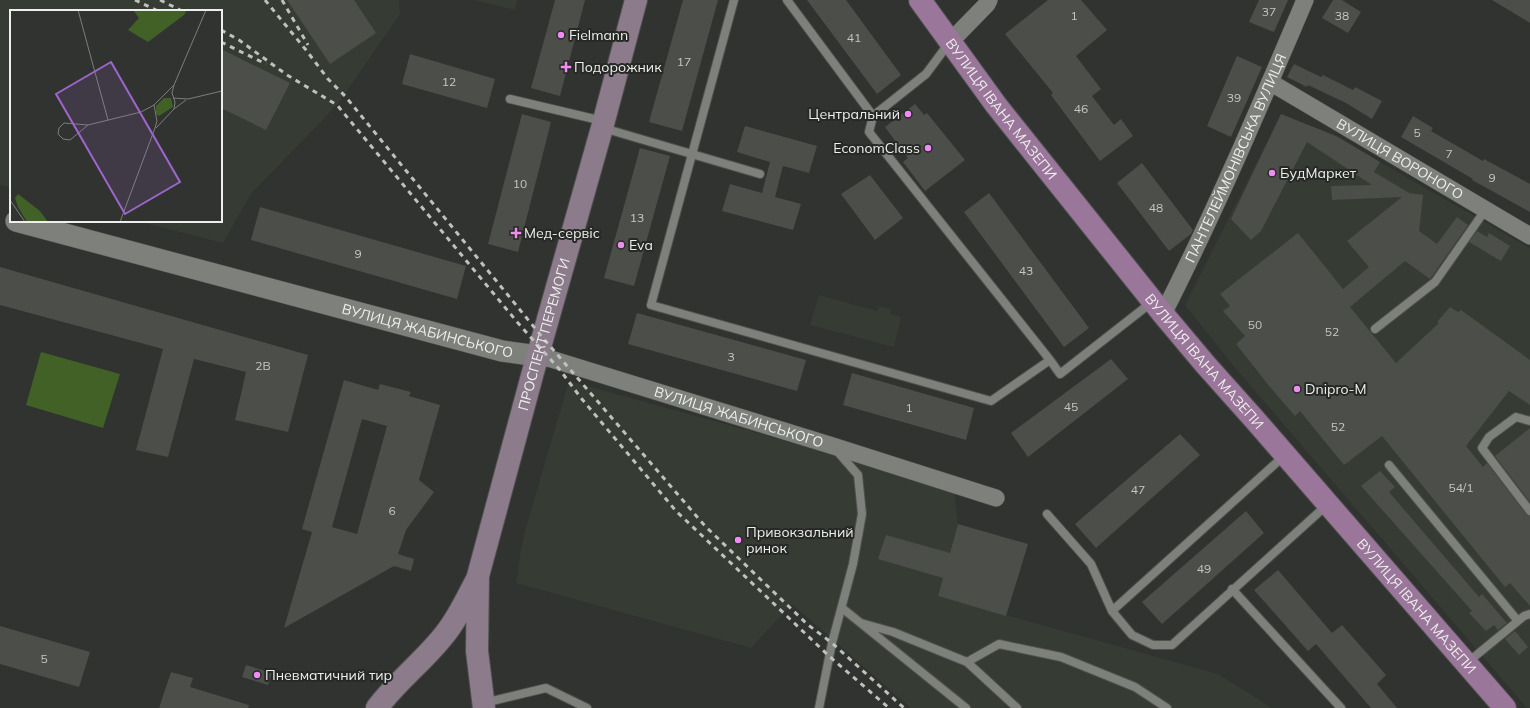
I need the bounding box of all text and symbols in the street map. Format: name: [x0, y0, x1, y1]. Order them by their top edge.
house number: 37: [1262, 4, 1276, 19]
house number: 1: [1070, 8, 1078, 23]
house number: 38: [1335, 8, 1349, 23]
inset map: [10, 10, 222, 222]
place label: Fielmann: [569, 26, 628, 44]
marker: Fielmann: [556, 30, 566, 40]
house number: 41: [847, 30, 861, 45]
street label: ВУЛИЦЯ ІВАНА МАЗЕПИ: [942, 35, 1061, 183]
street label: ПАНТЕЛЕЙМОНІВСЬКА ВУЛИЦЯ: [1181, 51, 1290, 265]
house number: 17: [677, 54, 691, 69]
place label: Подорожник: [574, 58, 662, 76]
marker: Подорожник: [561, 62, 571, 72]
house number: 12: [442, 74, 456, 89]
house number: 39: [1227, 90, 1241, 105]
house number: 46: [1074, 101, 1088, 116]
place label: Центральний: [808, 105, 900, 123]
marker: Центральний: [903, 109, 913, 119]
street label: ВУЛИЦЯ ВОРОНОГО: [1333, 114, 1467, 203]
house number: 5: [1413, 125, 1421, 140]
place label: EconomClass: [833, 139, 920, 157]
marker: EconomClass: [923, 143, 933, 153]
house number: 7: [1445, 146, 1453, 161]
place label: БудМаркет: [1280, 164, 1357, 182]
marker: БудМаркет: [1267, 168, 1277, 178]
house number: 9: [1488, 170, 1496, 185]
house number: 10: [513, 176, 527, 191]
house number: 48: [1149, 200, 1163, 215]
house number: 13: [630, 210, 644, 225]
place label: Мед-сервіс: [524, 224, 600, 242]
marker: Мед-сервіс: [511, 228, 521, 238]
place label: Eva: [629, 236, 653, 254]
marker: Eva: [616, 240, 626, 250]
house number: 9: [354, 246, 362, 261]
street label: ПРОСПЕКТ ПЕРЕМОГИ: [514, 256, 574, 413]
house number: 43: [1019, 263, 1033, 278]
street label: ВУЛИЦЯ ІВАНА МАЗЕПИ: [1141, 290, 1268, 433]
street label: ВУЛИЦЯ ЖАБИНСЬКОГО: [340, 300, 514, 361]
house number: 50: [1248, 317, 1262, 332]
house number: 52: [1325, 324, 1339, 339]
house number: 3: [727, 349, 735, 364]
house number: 2В: [255, 358, 271, 373]
place label: Dnipro-M: [1305, 380, 1367, 398]
street label: ВУЛИЦЯ ЖАБИНСЬКОГО: [652, 382, 826, 452]
marker: Dnipro-M: [1292, 384, 1302, 394]
house number: 45: [1064, 399, 1078, 414]
house number: 1: [905, 400, 913, 415]
house number: 52: [1331, 419, 1345, 434]
house number: 54/1: [1448, 480, 1474, 495]
house number: 47: [1131, 482, 1145, 497]
house number: 6: [388, 503, 396, 518]
place label: Привокзальний ринок: [746, 523, 854, 557]
marker: Привокзальний ринок: [733, 535, 743, 545]
street label: ВУЛИЦЯ ІВАНА МАЗЕПИ: [1353, 535, 1480, 677]
house number: 49: [1197, 561, 1211, 576]
house number: 5: [40, 651, 48, 666]
place label: Пневматичний тир: [265, 666, 392, 684]
marker: Пневматичний тир: [252, 670, 262, 680]

